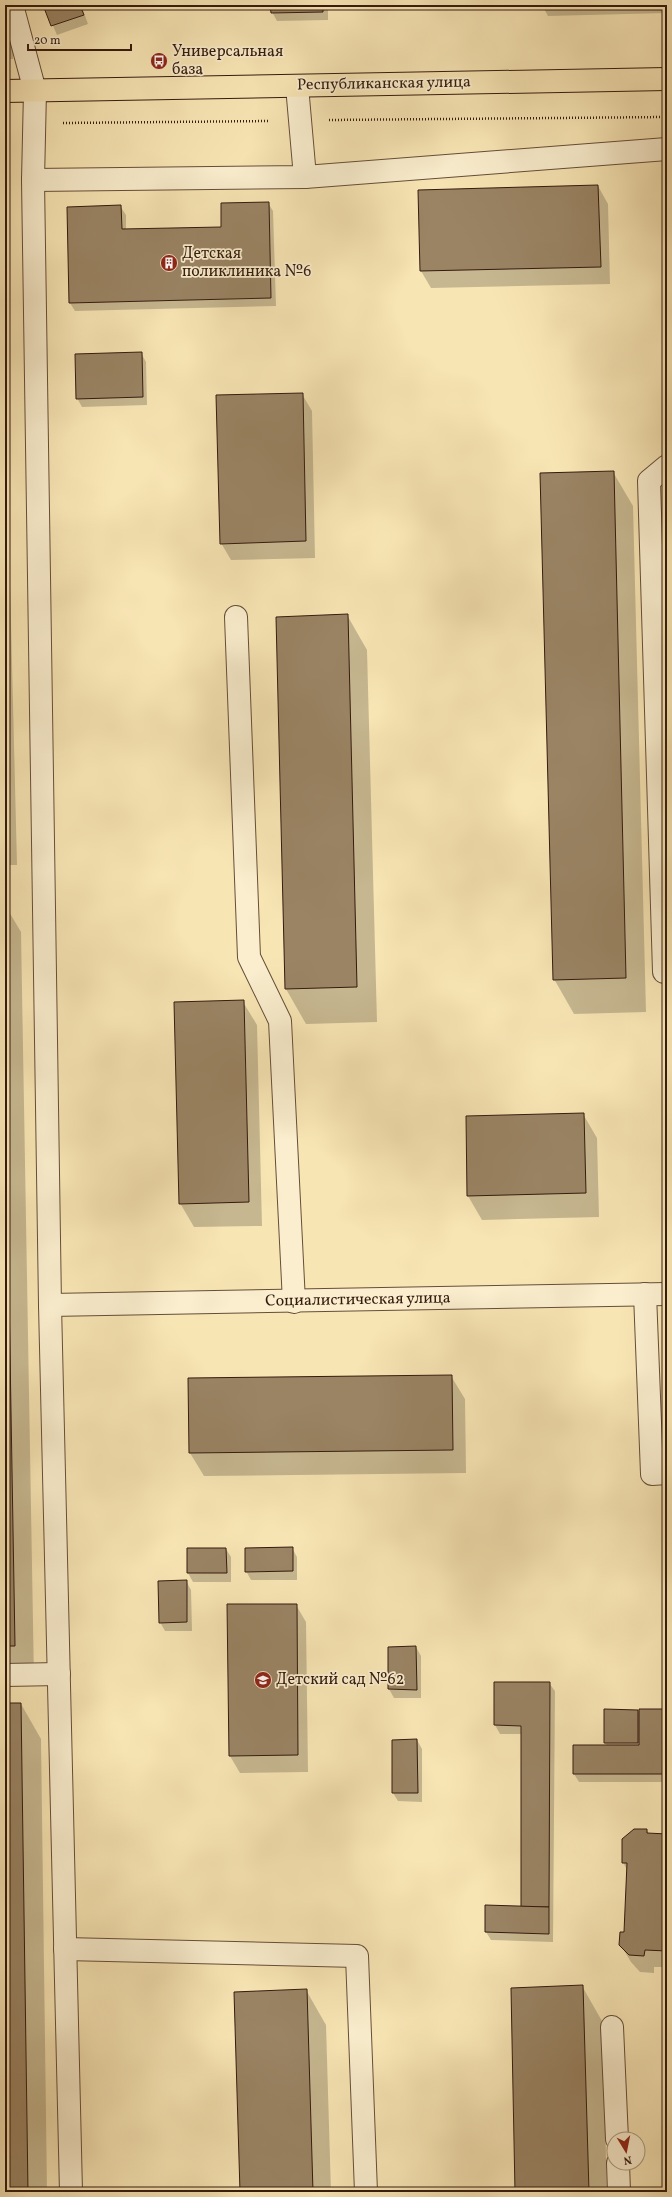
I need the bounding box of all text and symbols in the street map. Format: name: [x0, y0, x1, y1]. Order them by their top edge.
scale bar: [28, 26, 131, 52]
text: 20 m: [34, 33, 61, 49]
place label: Универсальная база: [172, 41, 283, 81]
bus stop icon: Универсальная база: [149, 51, 169, 71]
street label: Республиканская улица: [297, 71, 471, 97]
place label: Детская поликлиника №6: [182, 243, 311, 283]
building icon: Детская поликлиника №6: [159, 253, 179, 273]
street label: Социалистическая улица: [265, 1287, 451, 1313]
place label: Детский сад №62: [276, 1669, 404, 1691]
school or university icon: Детский сад №62: [253, 1670, 273, 1690]
north arrow: [606, 2131, 646, 2171]
text: N: [622, 2151, 633, 2167]

